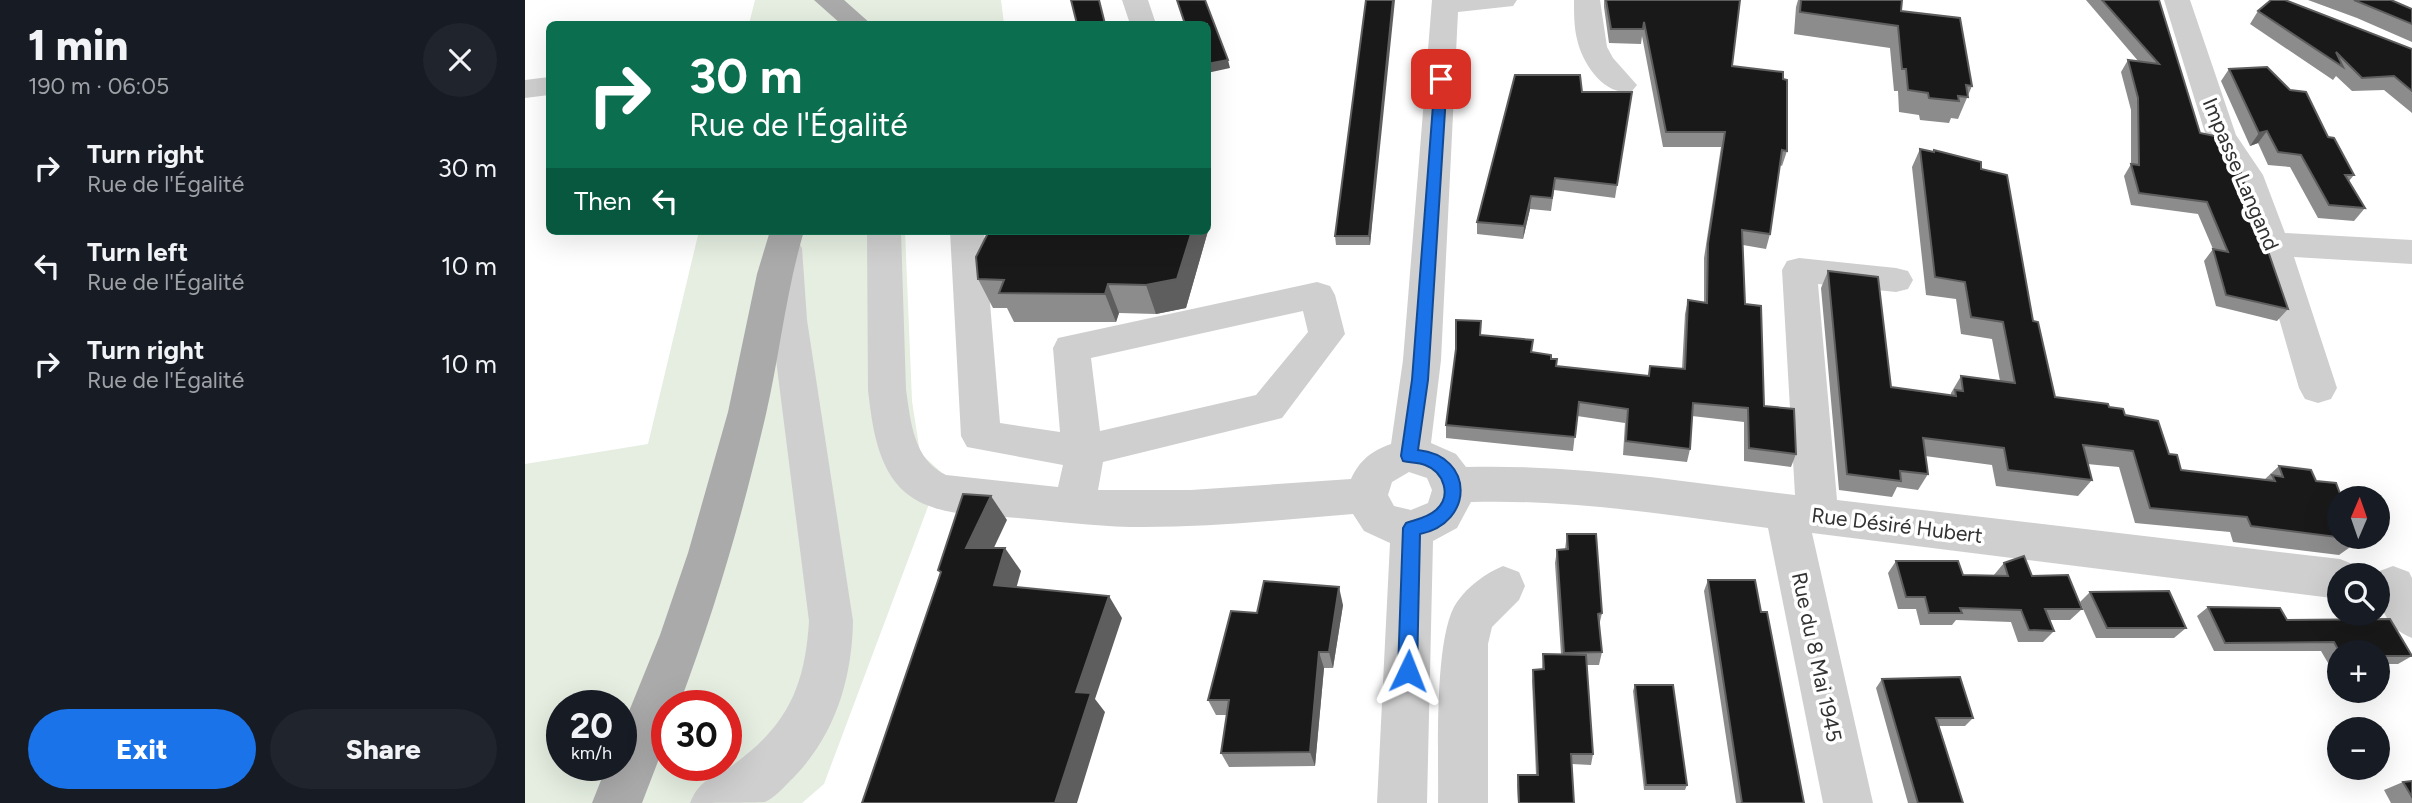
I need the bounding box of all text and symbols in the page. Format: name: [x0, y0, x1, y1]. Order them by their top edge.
text: 1 min: [28, 20, 128, 71]
button: close: [423, 23, 497, 97]
text: 30 m: [689, 46, 802, 105]
icon: right: [574, 49, 665, 140]
pin: [1411, 49, 1471, 109]
icon: arrive: [1422, 60, 1460, 98]
text: 190 m · 06:05: [28, 72, 169, 100]
street label: Impasse Langand: [2198, 94, 2284, 254]
text: Rue de l'Égalité: [689, 106, 908, 144]
text: Turn right: [87, 138, 204, 170]
icon: right: [28, 149, 66, 187]
text: 30 m: [438, 152, 497, 184]
text: Rue de l'Égalité: [87, 170, 244, 198]
icon: left: [646, 182, 684, 220]
text: Then: [574, 185, 632, 217]
text: Turn left: [87, 236, 188, 268]
icon: left: [28, 247, 66, 285]
text: 10 m: [441, 250, 497, 282]
text: Rue de l'Égalité: [87, 268, 244, 296]
text: Turn right: [87, 334, 204, 366]
icon: right: [28, 345, 66, 383]
text: 10 m: [441, 348, 497, 380]
text: Rue de l'Égalité: [87, 366, 244, 394]
north arrow: [2327, 486, 2391, 550]
map controls: [2327, 486, 2390, 780]
street label: Rue Désiré Hubert: [1810, 502, 1984, 548]
button: search: [2327, 563, 2390, 626]
street label: Rue du 8 Mai 1945: [1787, 570, 1847, 744]
position arrow: [1371, 634, 1445, 708]
button: +: [2327, 640, 2390, 703]
speed limit sign: 30: [651, 690, 742, 781]
text: 20: [570, 705, 613, 747]
button: Exit: [28, 709, 256, 789]
button: Share: [270, 709, 497, 789]
button: −: [2327, 717, 2390, 780]
text: km/h: [571, 742, 612, 764]

